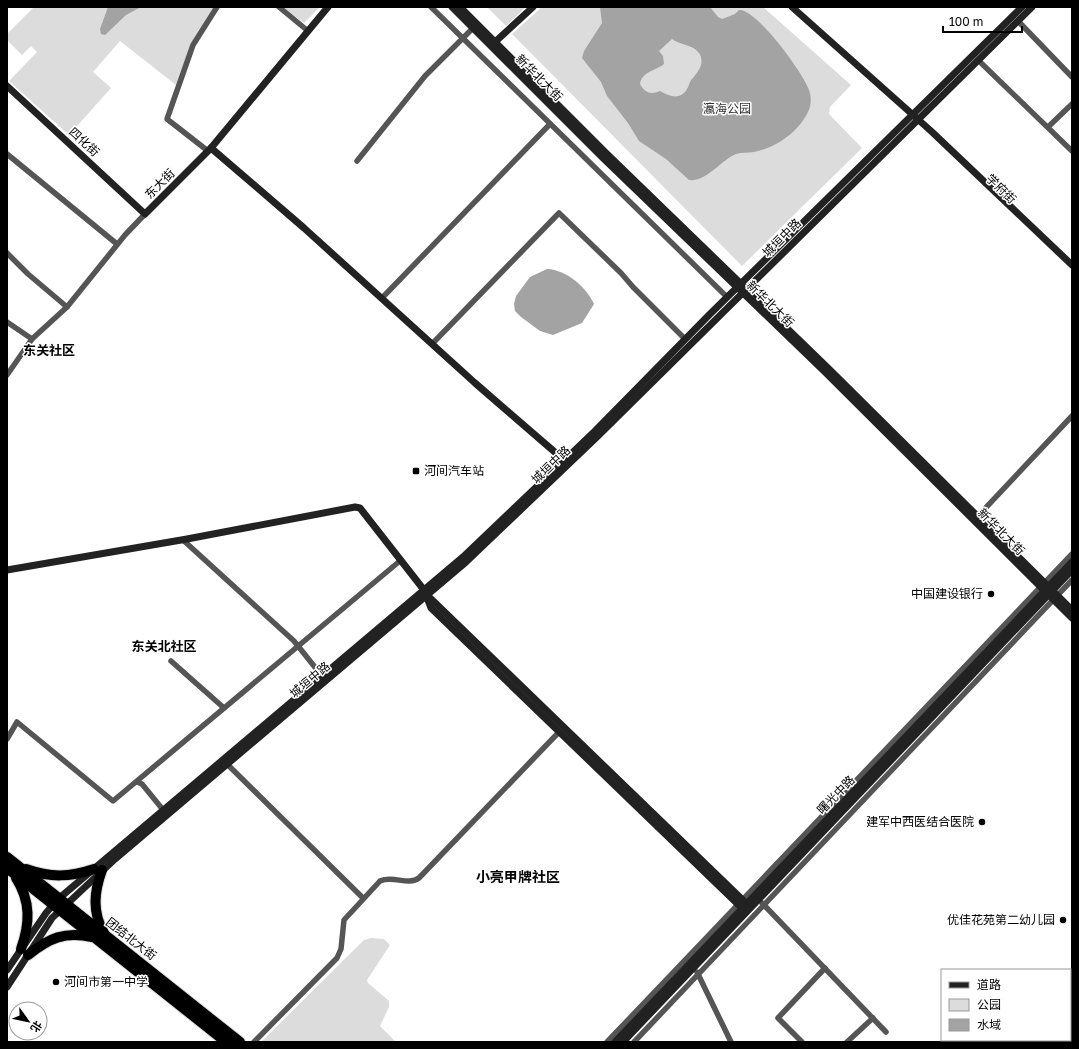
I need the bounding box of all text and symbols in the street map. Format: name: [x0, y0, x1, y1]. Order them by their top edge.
scale bar: [943, 8, 1022, 34]
text: 100 m: [949, 14, 983, 29]
street label: 新华北大街: [513, 51, 566, 104]
park label: 瀛海公园: [703, 101, 751, 116]
street label: 四化街: [66, 124, 103, 159]
street label: 东大街: [142, 166, 178, 202]
street label: 学府街: [983, 171, 1020, 207]
street label: 城垣中路: [759, 215, 804, 260]
street label: 新华北大街: [744, 277, 797, 330]
district label: 东关社区: [23, 342, 75, 358]
street label: 城垣中路: [528, 443, 573, 487]
place label: 河间汽车站: [424, 463, 484, 478]
marker: 河间汽车站: [411, 466, 421, 476]
street label: 新华北大街: [975, 505, 1028, 558]
place label: 中国建设银行: [911, 586, 983, 601]
marker: 中国建设银行: [986, 589, 996, 599]
district label: 东关北社区: [131, 638, 197, 654]
street label: 城垣中路: [286, 658, 333, 701]
street label: 曙光中路: [814, 772, 858, 817]
place label: 建军中西医结合医院: [866, 814, 974, 829]
marker: 建军中西医结合医院: [977, 817, 987, 827]
district label: 小亮甲牌社区: [476, 868, 560, 885]
place label: 优佳花苑第二幼儿园: [947, 912, 1055, 927]
street label: 团结北大街: [103, 914, 160, 963]
marker: 优佳花苑第二幼儿园: [1058, 915, 1068, 925]
legend: [941, 969, 1071, 1041]
place label: 河间市第一中学: [64, 974, 148, 989]
marker: 河间市第一中学: [51, 977, 61, 987]
text: 道路: [977, 977, 1001, 992]
text: 公园: [977, 997, 1001, 1012]
north arrow: [8, 1001, 48, 1041]
text: 水域: [977, 1017, 1001, 1032]
text: 北: [28, 1019, 45, 1035]

